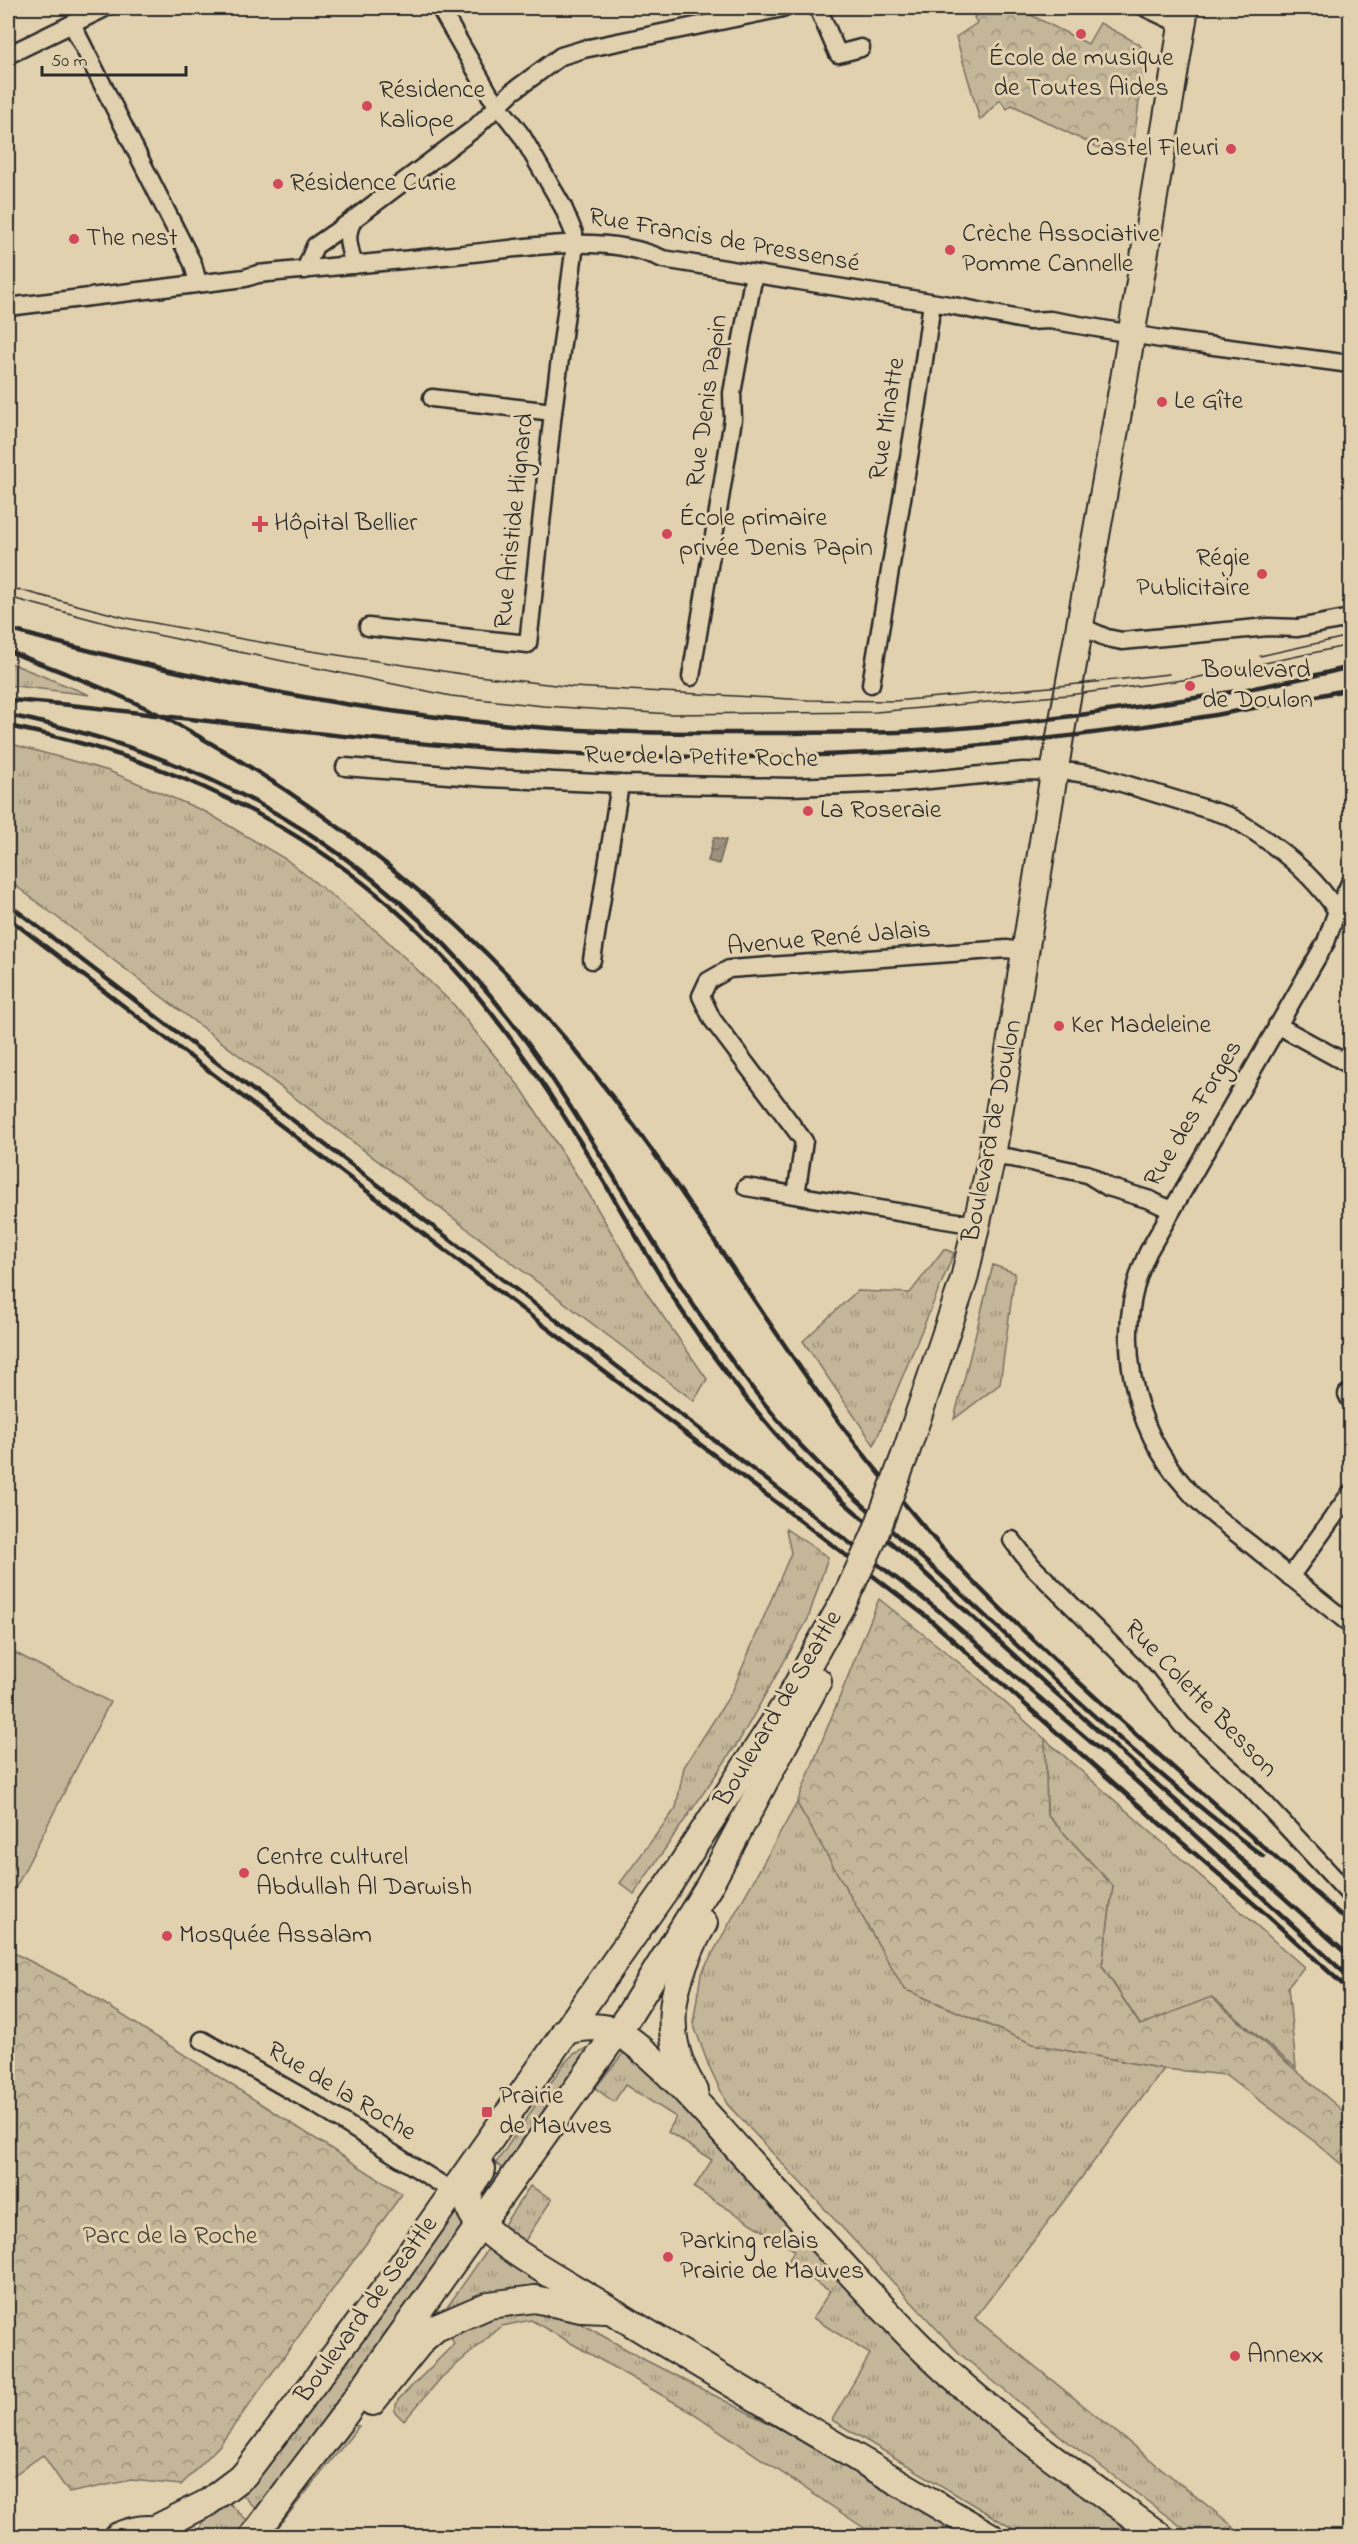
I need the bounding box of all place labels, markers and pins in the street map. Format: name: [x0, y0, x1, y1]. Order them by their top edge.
marker: École de musique de Toutes Aides: [1074, 27, 1088, 41]
place label: École de musique de Toutes Aides: [988, 40, 1174, 108]
place label: Résidence Kaliope: [379, 72, 486, 140]
marker: Résidence Kaliope: [360, 99, 374, 113]
place label: Castel Fleuri: [1086, 130, 1219, 168]
marker: Castel Fleuri: [1224, 142, 1238, 156]
place label: Résidence Curie: [290, 165, 457, 203]
marker: Résidence Curie: [271, 177, 285, 191]
place label: Crèche Associative Pomme Cannelle: [962, 216, 1161, 284]
place label: The nest: [86, 220, 178, 258]
marker: The nest: [67, 232, 81, 246]
marker: Crèche Associative Pomme Cannelle: [943, 243, 957, 257]
place label: Le Gîte: [1174, 383, 1243, 421]
marker: Le Gîte: [1155, 395, 1169, 409]
place label: École primaire privée Denis Papin: [679, 500, 873, 568]
place label: Hôpital Bellier: [274, 505, 418, 543]
marker: Hôpital Bellier: [251, 515, 269, 533]
marker: École primaire privée Denis Papin: [660, 527, 674, 541]
place label: Régie Publicitaire: [1136, 540, 1250, 608]
marker: Régie Publicitaire: [1255, 567, 1269, 581]
place label: Boulevard de Doulon: [1201, 652, 1313, 720]
marker: Boulevard de Doulon: [1183, 679, 1197, 693]
place label: La Roseraie: [820, 792, 942, 830]
marker: La Roseraie: [801, 804, 815, 818]
place label: Ker Madeleine: [1071, 1007, 1211, 1045]
marker: Ker Madeleine: [1052, 1019, 1066, 1033]
place label: Centre culturel Abdullah Al Darwish: [256, 1839, 472, 1907]
marker: Centre culturel Abdullah Al Darwish: [237, 1866, 251, 1880]
place label: Mosquée Assalam: [179, 1917, 372, 1955]
marker: Mosquée Assalam: [160, 1929, 174, 1943]
place label: Prairie de Mauves: [499, 2078, 612, 2146]
marker: Prairie de Mauves: [480, 2105, 494, 2119]
place label: Parking relais Prairie de Mauves: [680, 2223, 864, 2291]
marker: Parking relais Prairie de Mauves: [661, 2250, 675, 2264]
place label: Annexx: [1247, 2337, 1324, 2375]
marker: Annexx: [1228, 2349, 1242, 2363]

